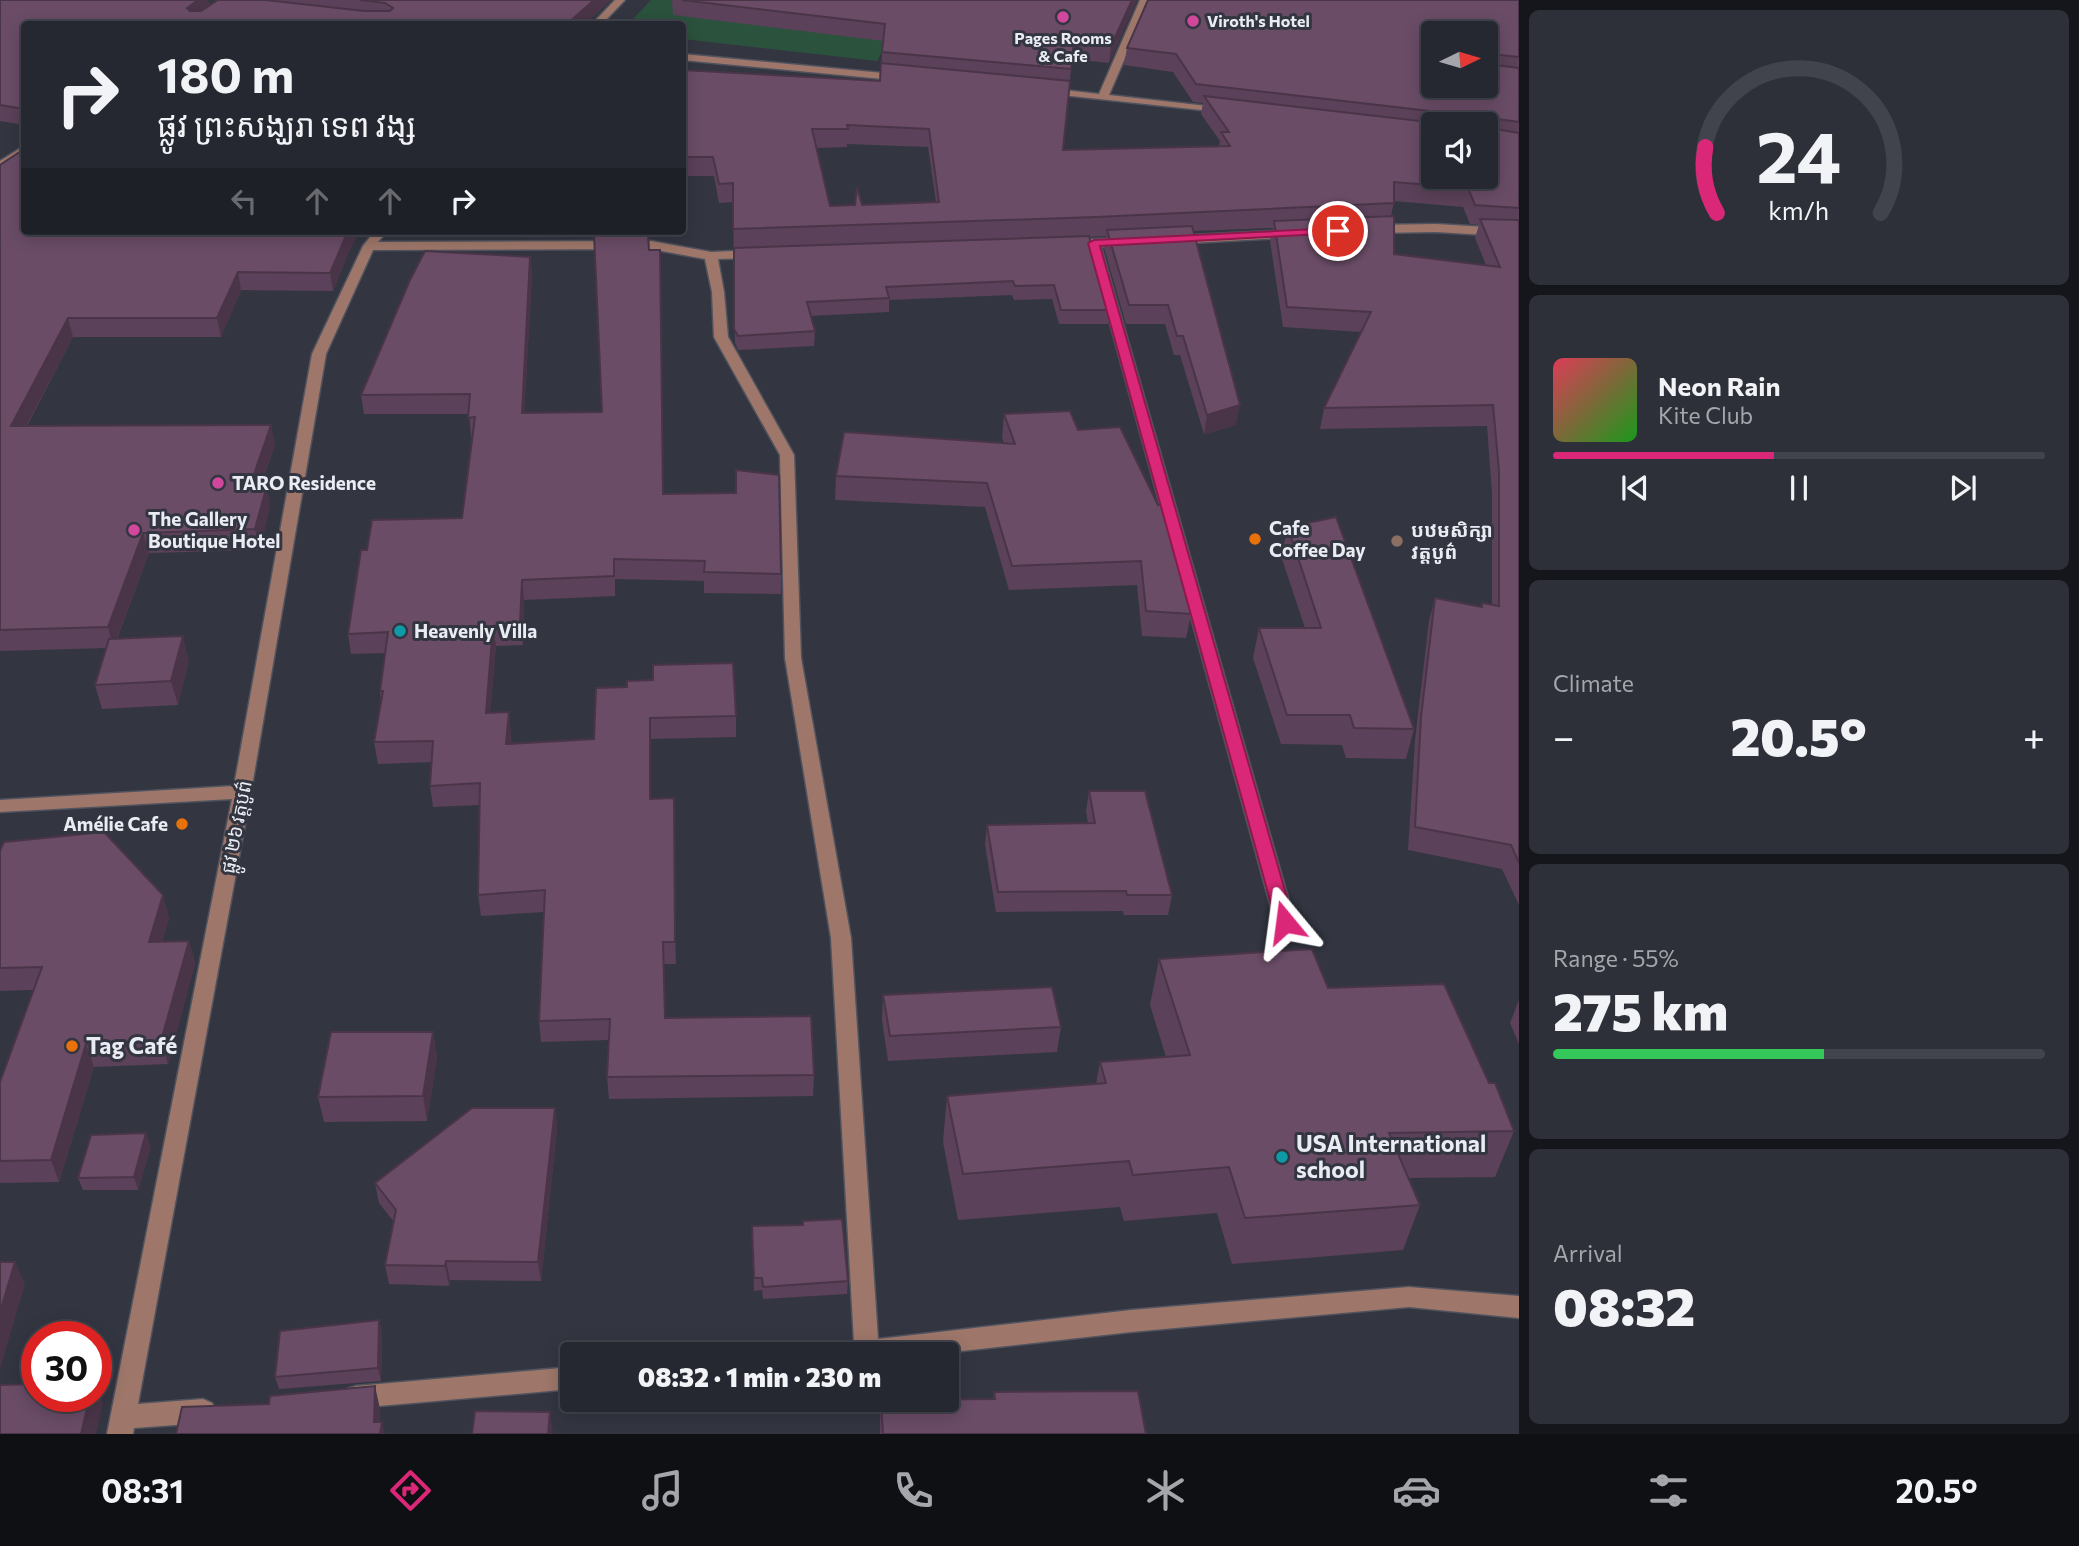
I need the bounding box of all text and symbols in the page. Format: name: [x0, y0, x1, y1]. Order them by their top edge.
marker: Pages Rooms & Cafe: [1055, 9, 1071, 25]
place label: Viroth's Hotel: [1207, 11, 1310, 30]
marker: Viroth's Hotel: [1185, 13, 1201, 29]
north arrow: [1421, 21, 1498, 98]
map controls: [1421, 21, 1498, 189]
place label: Pages Rooms & Cafe: [1014, 28, 1112, 65]
text: 180 m: [157, 43, 294, 103]
icon: right: [42, 49, 133, 140]
text: ផ្លូវ ព្រះសង្ឃរា ទេព វង្ស: [157, 104, 416, 144]
text: 24: [1756, 110, 1842, 199]
button: sound: [1421, 112, 1498, 189]
icon: left: [225, 182, 263, 220]
icon: ahead: [298, 182, 336, 220]
icon: ahead: [371, 182, 409, 220]
icon: right: [444, 182, 482, 220]
text: km/h: [1769, 195, 1829, 225]
pin: [1308, 201, 1368, 261]
icon: arrive: [1319, 212, 1357, 250]
text: Neon Rain: [1658, 370, 1781, 401]
text: Kite Club: [1658, 401, 1753, 429]
icon: previous: [1616, 469, 1654, 507]
icon: pause: [1780, 469, 1818, 507]
icon: next: [1944, 469, 1982, 507]
place label: TARO Residence: [232, 471, 376, 494]
marker: TARO Residence: [210, 475, 226, 491]
place label: The Gallery Boutique Hotel: [148, 507, 280, 552]
place label: Cafe Coffee Day: [1269, 516, 1366, 561]
place label: បឋមសិក្សា វត្តបូព៌: [1411, 518, 1493, 564]
marker: The Gallery Boutique Hotel: [126, 522, 142, 538]
marker: Cafe Coffee Day: [1247, 531, 1263, 547]
marker: បឋមសិក្សា វត្តបូព៌: [1389, 533, 1405, 549]
place label: Heavenly Villa: [414, 619, 537, 642]
marker: Heavenly Villa: [392, 623, 408, 639]
text: Climate: [1553, 669, 1634, 697]
text: 20.5°: [1730, 703, 1867, 767]
text: −: [1553, 712, 1575, 759]
text: +: [2023, 712, 2045, 759]
street label: ផ្លូវ ២៦ វត្តបូព៌: [215, 778, 262, 877]
place label: Amélie Cafe: [63, 812, 168, 835]
marker: Amélie Cafe: [174, 816, 190, 832]
position arrow: [1248, 885, 1322, 959]
text: Range · 55%: [1553, 944, 1679, 972]
text: 275 km: [1553, 978, 1728, 1042]
place label: Tag Café: [86, 1031, 177, 1059]
marker: Tag Café: [64, 1038, 80, 1054]
place label: USA International school: [1296, 1129, 1486, 1183]
marker: USA International school: [1274, 1149, 1290, 1165]
text: Arrival: [1553, 1239, 1623, 1267]
text: 08:32: [1553, 1273, 1695, 1337]
speed limit sign: 30: [21, 1321, 112, 1412]
text: 08:32 · 1 min · 230 m: [638, 1361, 881, 1392]
icon: directions: [386, 1466, 435, 1515]
icon: music: [638, 1466, 687, 1515]
icon: phone: [889, 1466, 938, 1515]
icon: climate: [1141, 1466, 1190, 1515]
icon: car: [1392, 1466, 1441, 1515]
icon: filters: [1644, 1466, 1693, 1515]
text: 08:31: [101, 1470, 184, 1510]
text: 20.5°: [1896, 1470, 1978, 1510]

